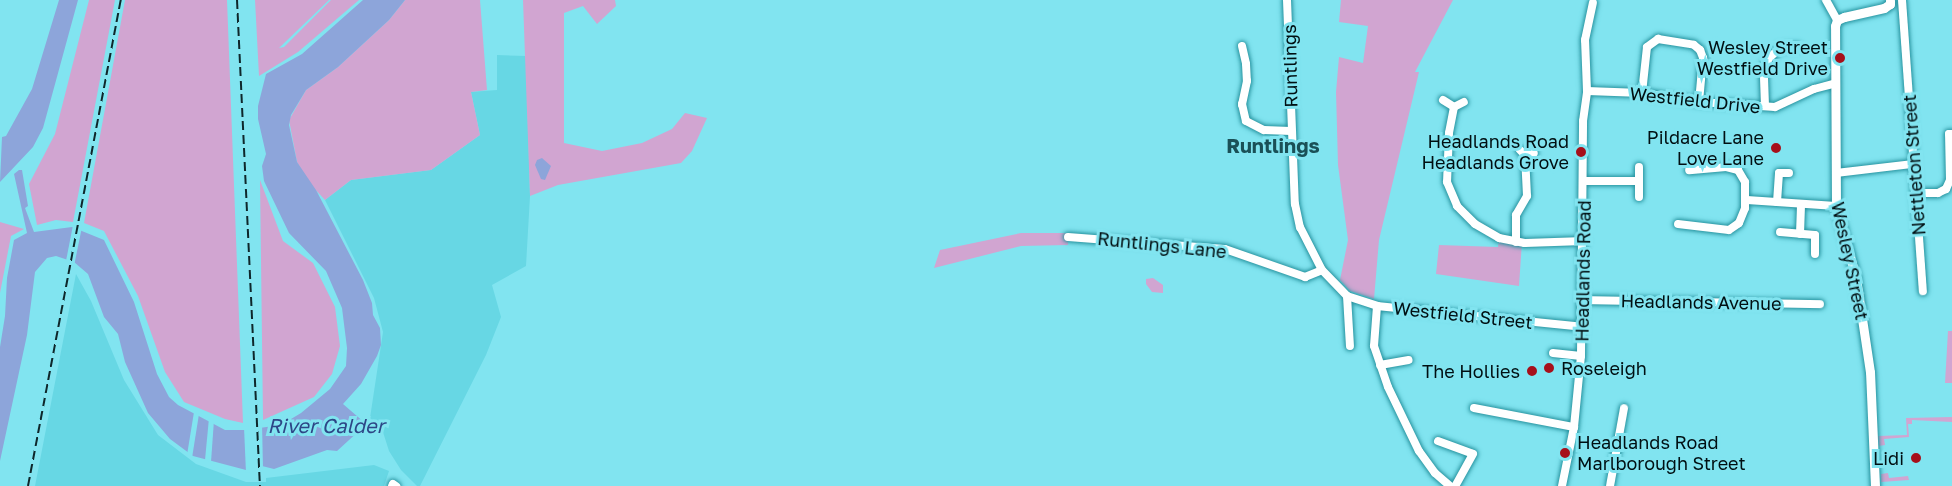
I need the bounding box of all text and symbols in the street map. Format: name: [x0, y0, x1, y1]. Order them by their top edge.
street label: Runtlings: [1278, 24, 1302, 108]
place label: Wesley Street Westfield Drive: [1697, 37, 1828, 80]
marker: Wesley Street Westfield Drive: [1833, 51, 1847, 65]
street label: Westfield Drive: [1629, 82, 1761, 118]
street label: Nettleton Street: [1898, 94, 1930, 236]
place label: Pildacre Lane Love Lane: [1647, 127, 1764, 170]
place label: Headlands Road Headlands Grove: [1421, 131, 1569, 174]
district label: Runtlings: [1226, 133, 1320, 157]
marker: Pildacre Lane Love Lane: [1769, 141, 1783, 155]
marker: Headlands Road Headlands Grove: [1574, 145, 1588, 159]
street label: Headlands Road: [1571, 200, 1595, 342]
street label: Wesley Street: [1827, 200, 1873, 322]
street label: Runtlings Lane: [1096, 227, 1228, 263]
street label: Headlands Avenue: [1620, 290, 1782, 314]
street label: Westfield Street: [1392, 297, 1534, 333]
place label: Roseleigh: [1561, 357, 1647, 379]
place label: The Hollies: [1422, 360, 1520, 382]
marker: Roseleigh: [1542, 361, 1556, 375]
marker: The Hollies: [1525, 364, 1539, 378]
water label: River Calder: [268, 413, 384, 437]
place label: Headlands Road Marlborough Street: [1577, 432, 1746, 474]
marker: Headlands Road Marlborough Street: [1558, 446, 1572, 460]
place label: Lidi: [1873, 447, 1904, 469]
marker: Lidi: [1909, 451, 1923, 465]

